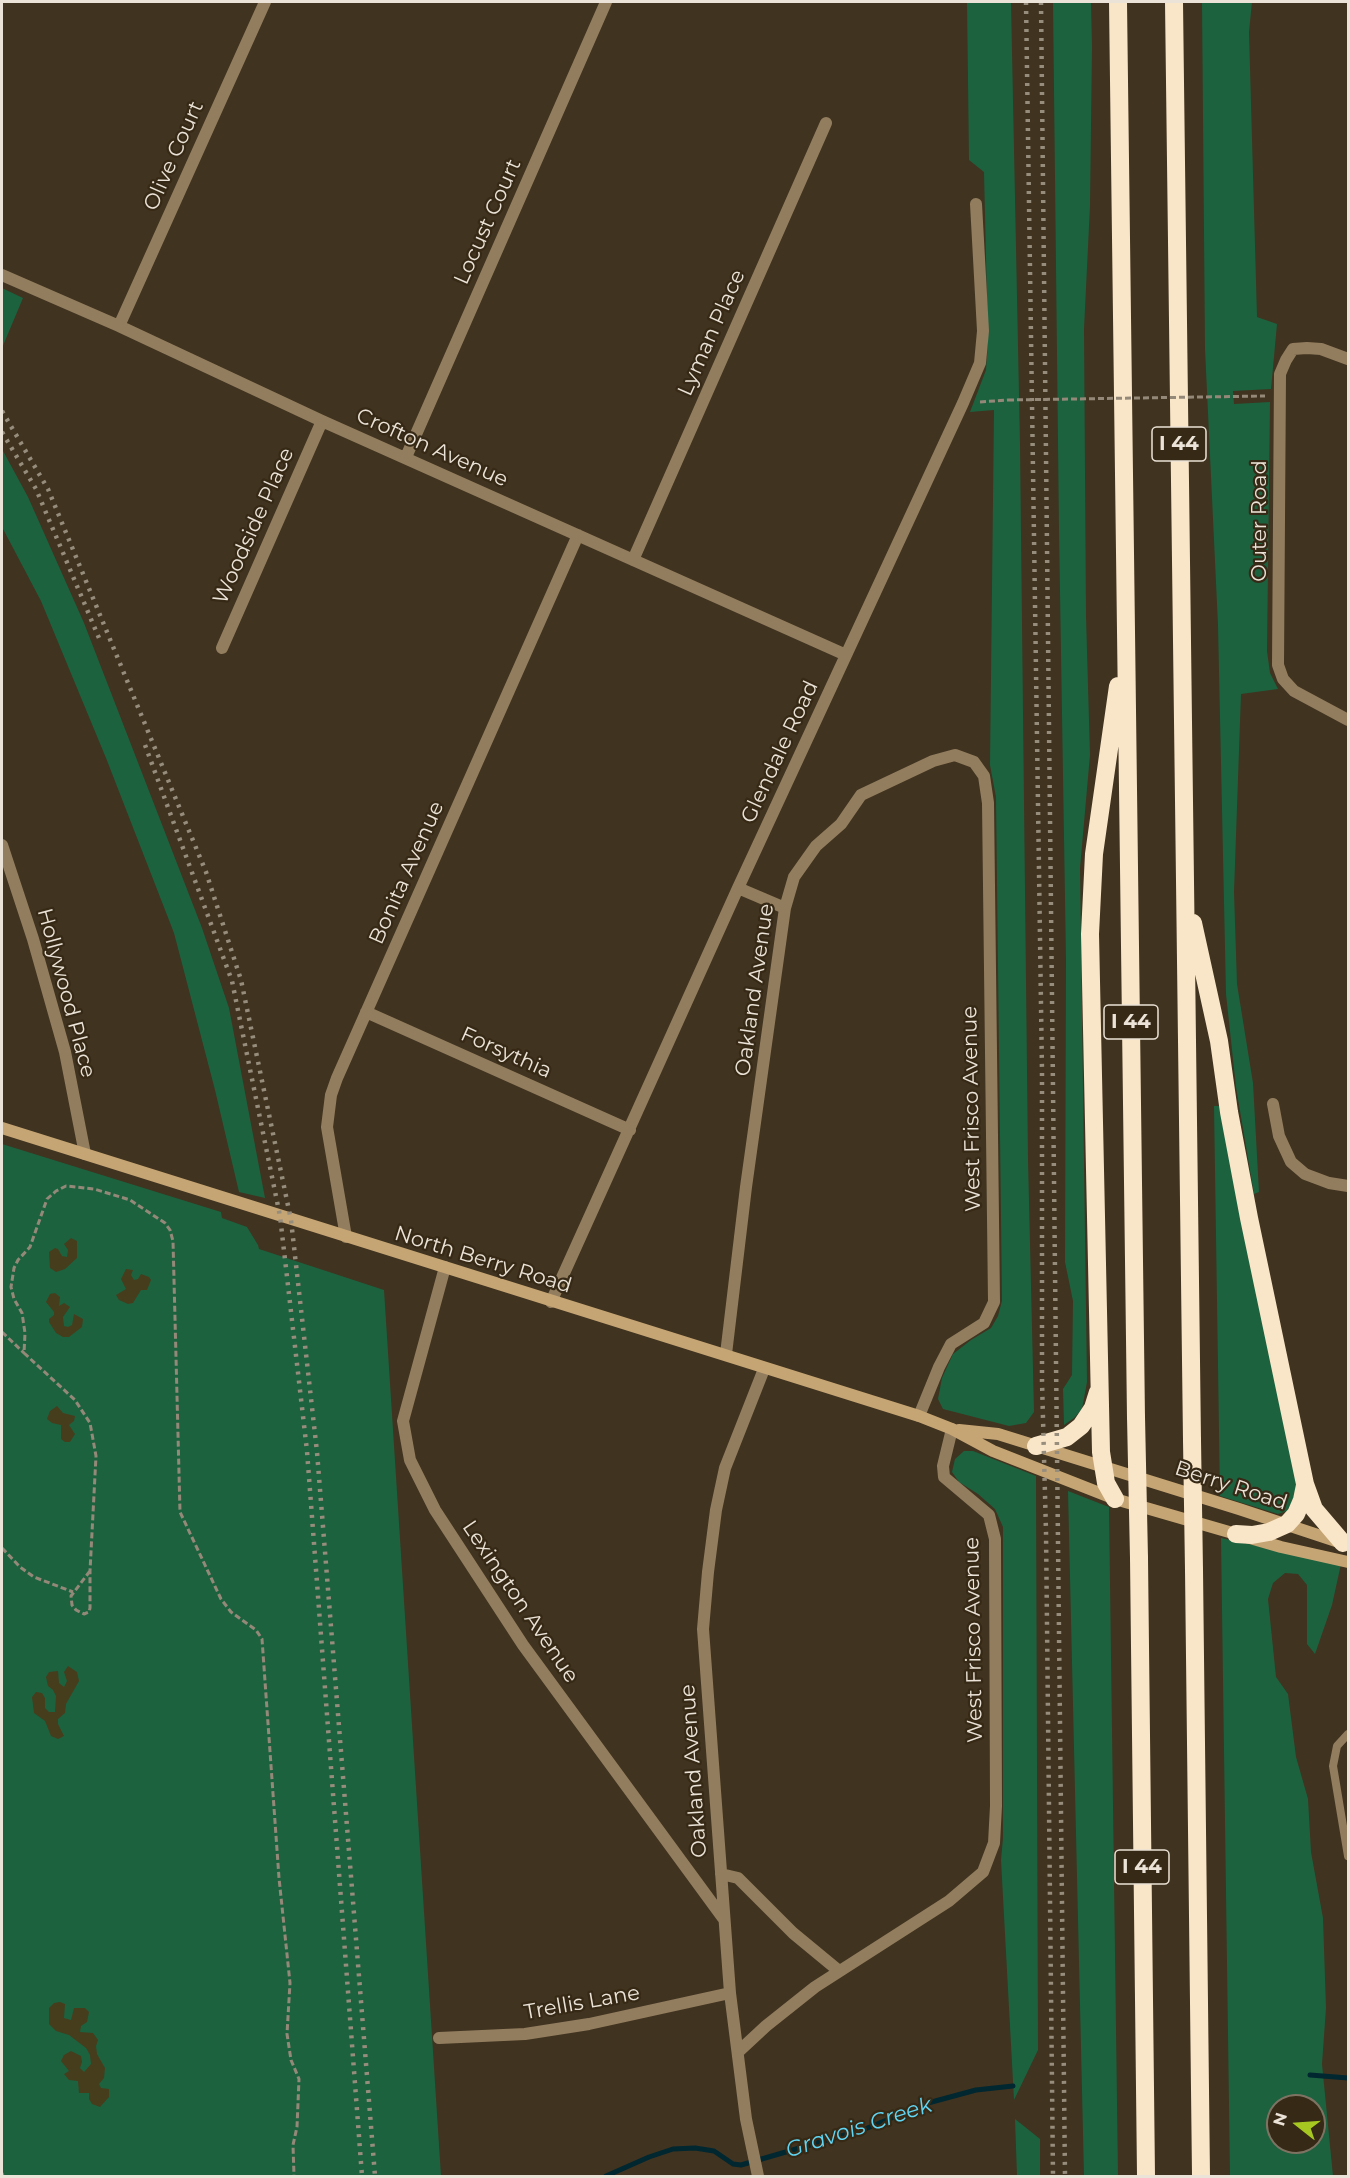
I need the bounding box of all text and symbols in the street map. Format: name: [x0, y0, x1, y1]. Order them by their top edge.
street label: Olive Court: [139, 97, 209, 215]
street label: Locust Court: [449, 155, 527, 289]
street label: Lyman Place: [673, 266, 751, 400]
street label: Crofton Avenue: [352, 403, 512, 493]
road number: I 44: [1152, 427, 1206, 461]
street label: Woodside Place: [208, 444, 300, 608]
street label: Outer Road: [1247, 460, 1273, 582]
street label: Glendale Road: [736, 677, 824, 827]
street label: Bonita Avenue: [364, 798, 450, 948]
street label: Oakland Avenue: [730, 902, 780, 1078]
street label: Hollywood Place: [31, 906, 101, 1080]
road number: I 44: [1104, 1005, 1158, 1039]
street label: West Frisco Avenue: [958, 1006, 986, 1212]
street label: Forsythia: [457, 1022, 555, 1084]
street label: North Berry Road: [391, 1221, 575, 1299]
street label: Berry Road: [1172, 1456, 1290, 1516]
street label: Lexington Avenue: [456, 1516, 584, 1688]
street label: West Frisco Avenue: [960, 1537, 988, 1743]
street label: Oakland Avenue: [675, 1683, 713, 1859]
road number: I 44: [1115, 1850, 1169, 1884]
street label: Trellis Lane: [522, 1980, 642, 2026]
water label: Gravois Creek: [783, 2092, 935, 2164]
north arrow: [1266, 2094, 1326, 2154]
text: N: [1269, 2110, 1291, 2128]

